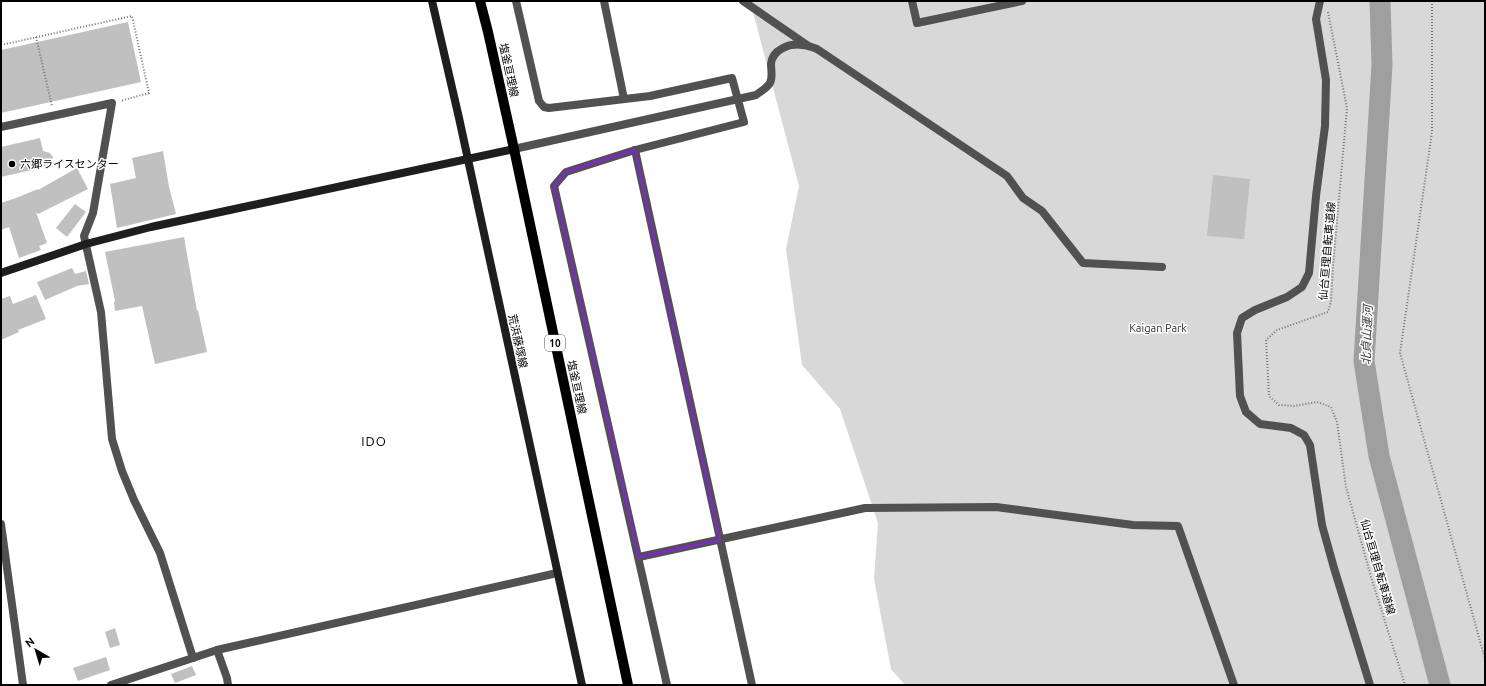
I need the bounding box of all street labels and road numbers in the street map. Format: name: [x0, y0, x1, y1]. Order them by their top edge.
street label: 塩釜亘理線: [497, 42, 521, 98]
street label: 仙台亘理自転車道線: [1317, 201, 1337, 301]
street label: 荒浜藤塚線: [506, 313, 530, 369]
road number: 10: [545, 335, 565, 351]
street label: 塩釜亘理線: [565, 359, 589, 415]
street label: 仙台亘理自転車道線: [1359, 518, 1397, 616]

